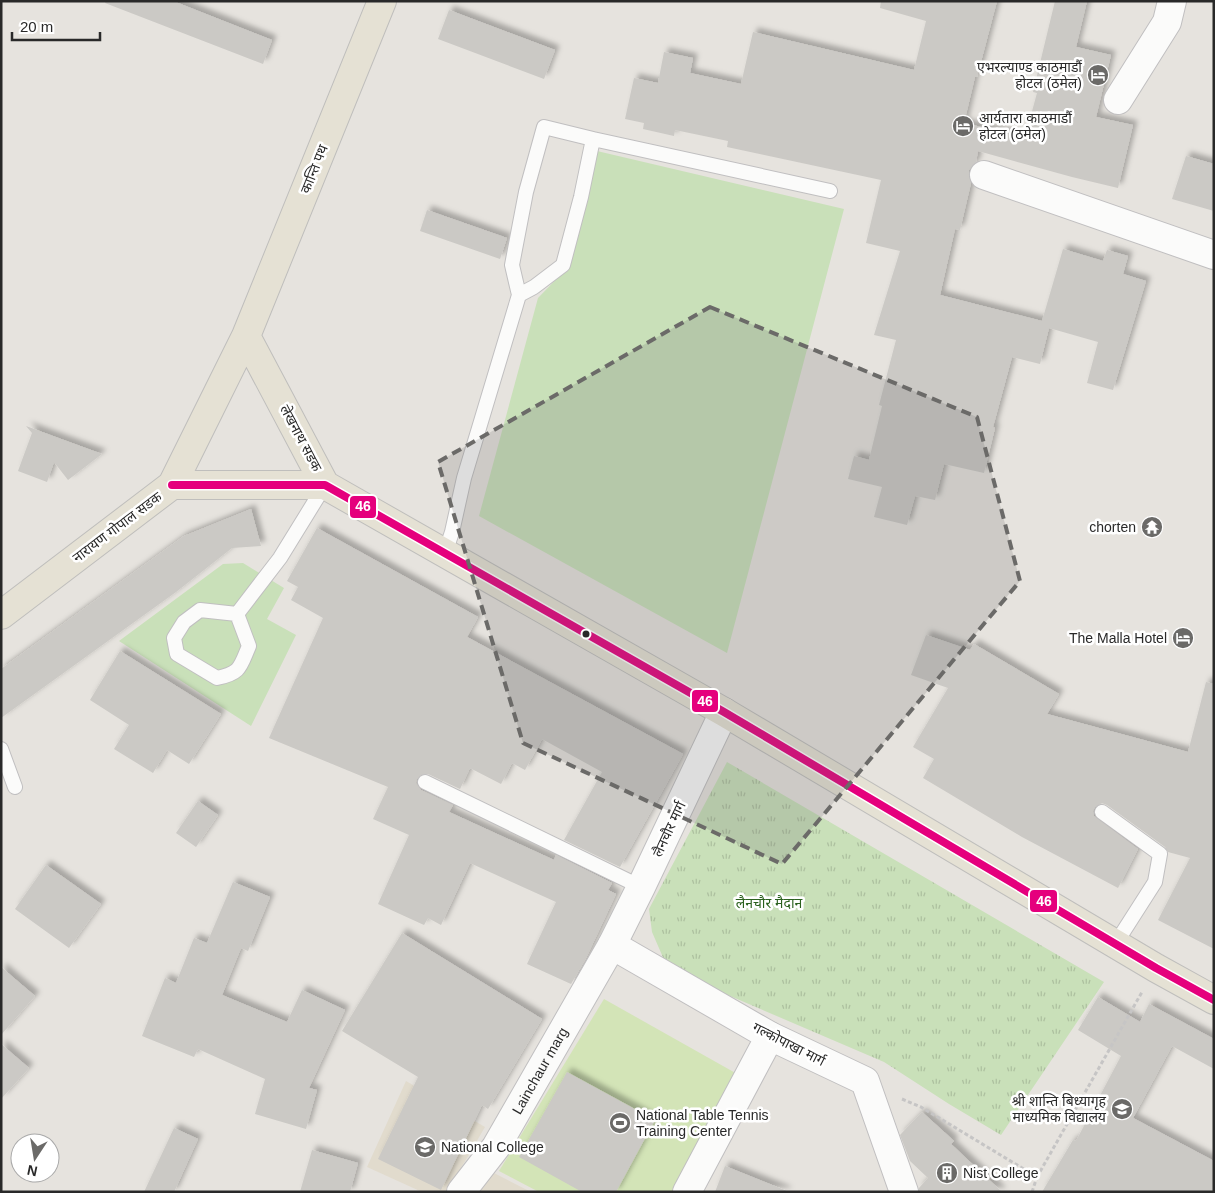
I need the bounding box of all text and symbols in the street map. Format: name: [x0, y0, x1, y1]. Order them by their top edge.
scale bar: [12, 10, 100, 42]
text: 20 m: [20, 18, 53, 35]
place label: एभरल्याण्ड काठमाडौं होटल (ठमेल): [977, 59, 1082, 91]
hotel icon: एभरल्याण्ड काठमाडौं होटल (ठमेल): [1086, 63, 1110, 87]
place label: आर्यतारा काठमाडौं होटल (ठमेल): [979, 110, 1072, 142]
hotel icon: आर्यतारा काठमाडौं होटल (ठमेल): [951, 114, 975, 138]
street label: कान्ति पथ: [297, 141, 331, 196]
street label: लेखनाथ सडक: [277, 402, 326, 474]
street label: नारायण गोपाल सडक: [69, 488, 165, 566]
line badge: 46: [349, 495, 377, 519]
text: 46: [355, 498, 371, 514]
temple icon: chorten: [1140, 515, 1164, 539]
place label: chorten: [1089, 519, 1136, 535]
hotel icon: The Malla Hotel: [1171, 626, 1195, 650]
unlabelled marker: [581, 629, 591, 639]
place label: The Malla Hotel: [1069, 630, 1167, 646]
line badge: 46: [691, 689, 719, 713]
text: 46: [697, 693, 713, 709]
street label: लैनचौर मार्ग: [649, 798, 689, 859]
line badge: 46: [1029, 889, 1058, 913]
text: 46: [1036, 893, 1052, 909]
park label: लैनचौर मैदान: [736, 895, 803, 911]
street label: गल्कोपाखा मार्ग: [750, 1019, 829, 1070]
street label: Lainchaur marg: [509, 1024, 571, 1117]
place label: श्री शान्ति बिध्यागृह माध्यमिक विद्यालय: [1012, 1093, 1107, 1125]
school or university icon: श्री शान्ति बिध्यागृह माध्यमिक विद्यालय: [1110, 1097, 1134, 1121]
place label: National Table Tennis Training Center: [636, 1107, 769, 1139]
sports icon: National Table Tennis Training Center: [608, 1111, 632, 1135]
north arrow: [10, 1133, 60, 1183]
school or university icon: National College: [413, 1135, 437, 1159]
place label: National College: [441, 1139, 544, 1155]
building icon: Nist College: [935, 1161, 959, 1185]
text: N: [26, 1162, 39, 1180]
place label: Nist College: [963, 1165, 1039, 1181]

